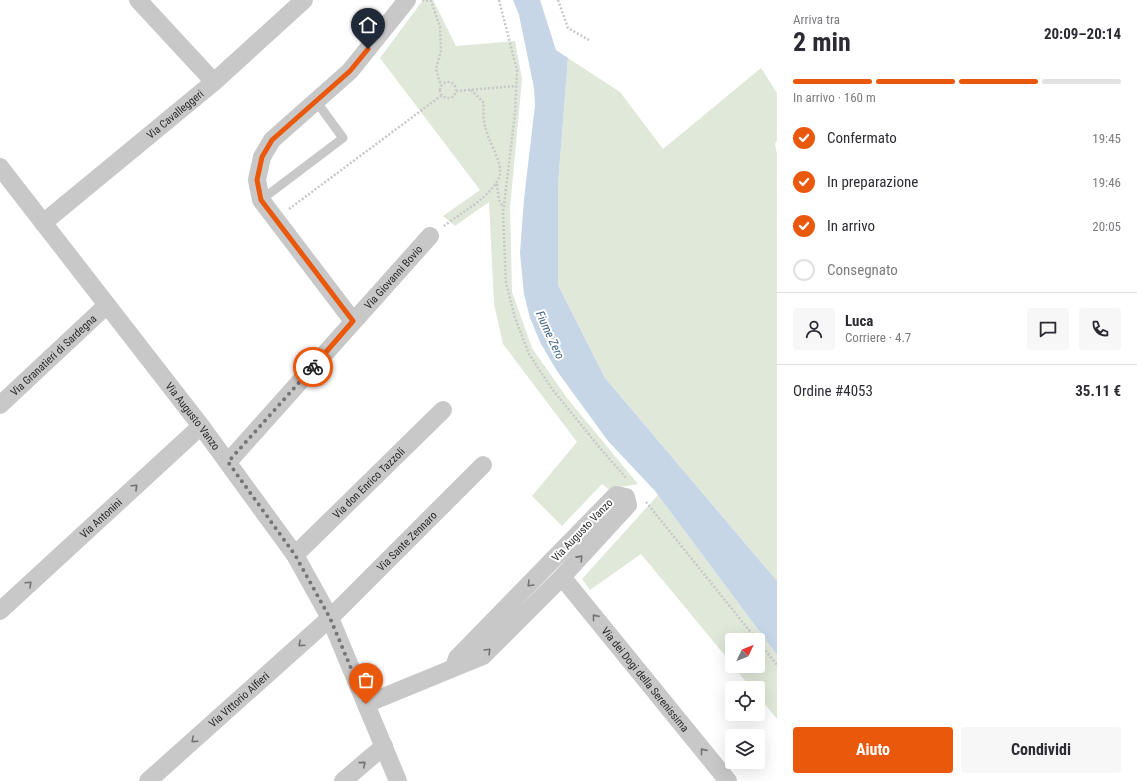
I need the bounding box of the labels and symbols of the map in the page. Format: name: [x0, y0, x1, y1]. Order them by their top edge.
pin: [351, 8, 385, 49]
street label: Via Cavalleggeri: [144, 87, 206, 142]
street label: Via Giovanni Bovio: [362, 243, 426, 312]
water label: Fiume Zero: [533, 309, 567, 361]
street label: Via Granatieri di Sardegna: [8, 312, 99, 399]
courier: [293, 347, 333, 387]
street label: Via Augusto Vanzo: [162, 380, 223, 453]
street label: Via don Enrico Tazzoli: [330, 445, 408, 521]
one-way arrow: [130, 484, 137, 491]
street label: Via Antonini: [77, 496, 125, 541]
street label: Via Augusto Vanzo: [549, 496, 616, 564]
street label: Via Sante Zennaro: [375, 509, 440, 574]
one-way arrow: [575, 555, 582, 563]
one-way arrow: [527, 579, 535, 587]
one-way arrow: [24, 582, 32, 589]
one-way arrow: [592, 615, 599, 622]
street label: Via dei Dogi della Serenissima: [598, 625, 691, 735]
north arrow: [725, 633, 765, 673]
one-way arrow: [298, 639, 306, 647]
one-way arrow: [484, 648, 491, 656]
pin: [349, 663, 383, 704]
street label: Via Vittorio Alfieri: [206, 670, 272, 730]
one-way arrow: [191, 735, 199, 743]
one-way arrow: [701, 748, 708, 755]
one-way arrow: [359, 761, 366, 768]

